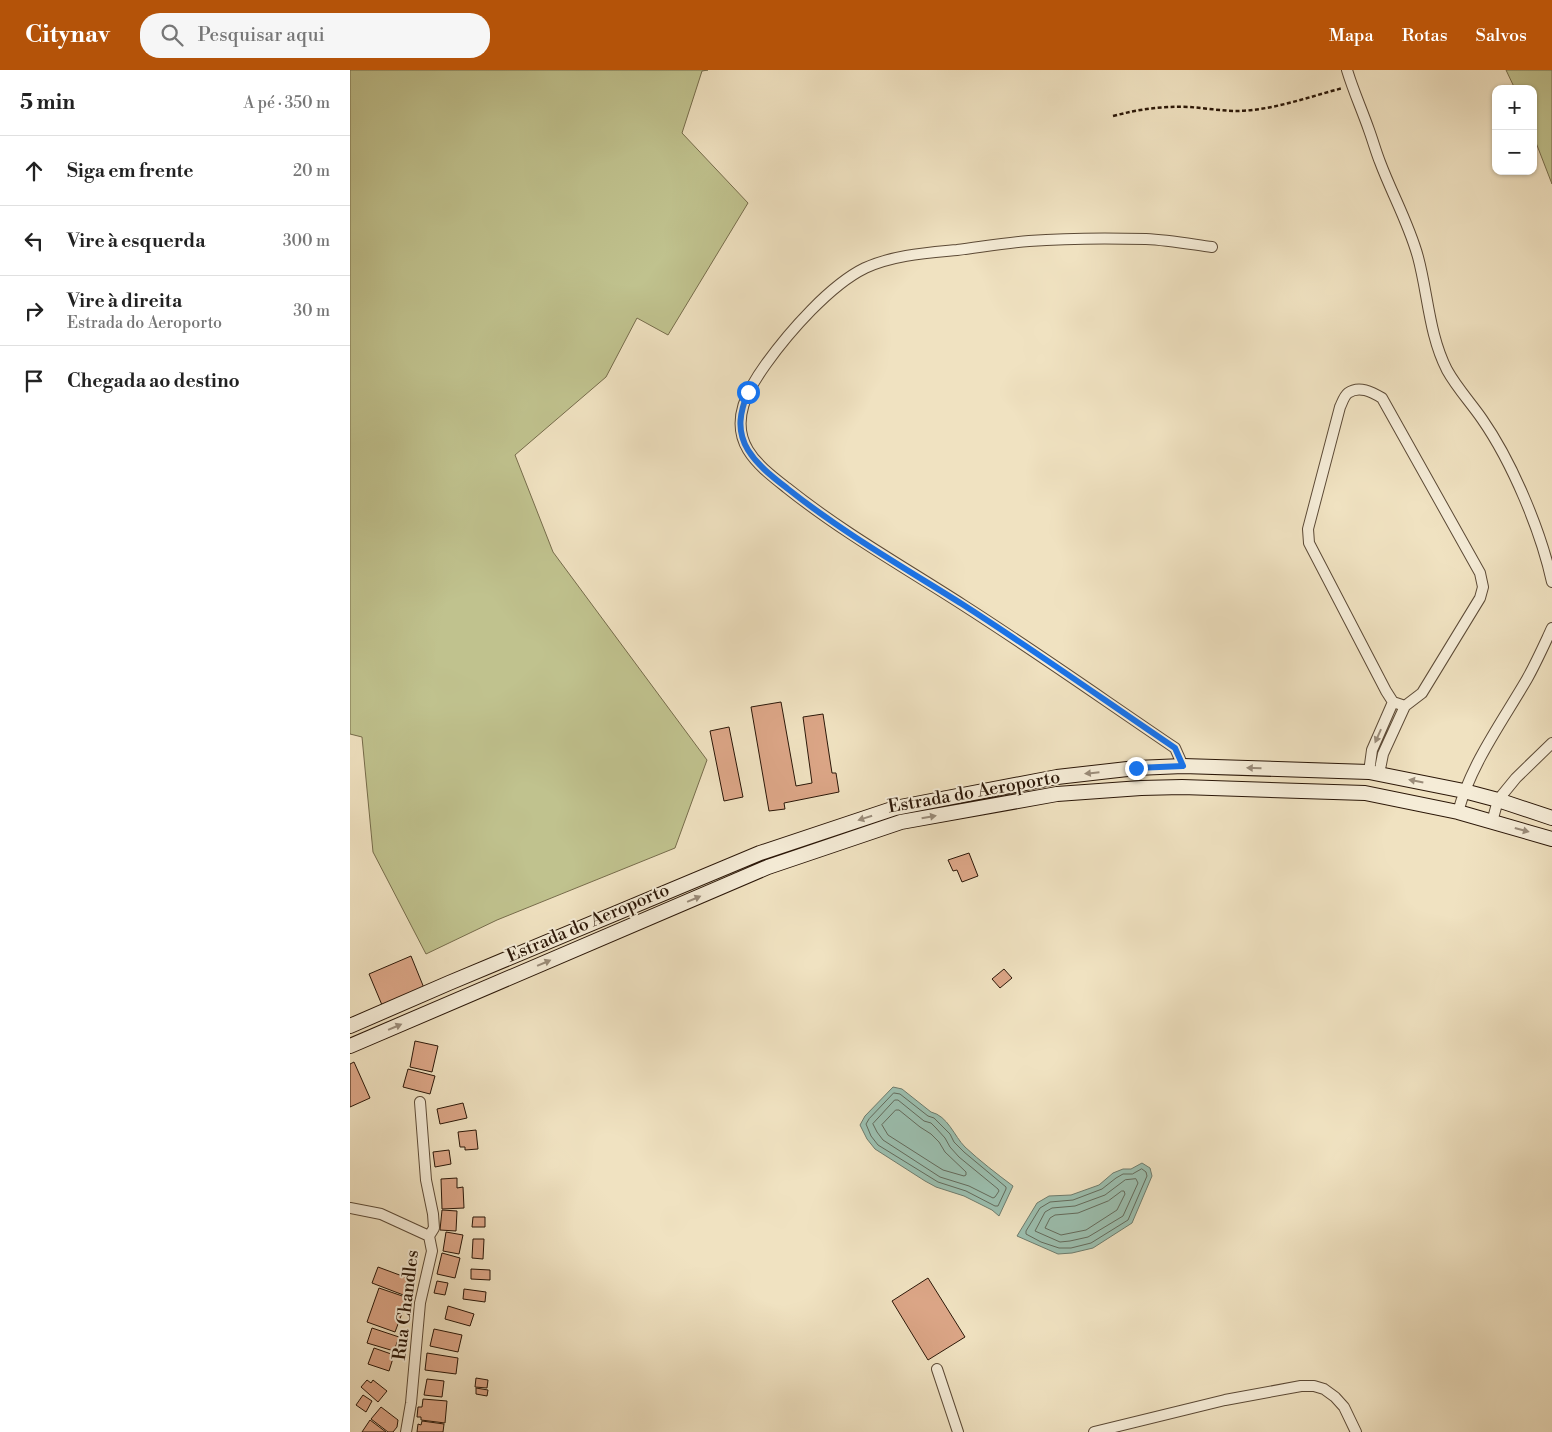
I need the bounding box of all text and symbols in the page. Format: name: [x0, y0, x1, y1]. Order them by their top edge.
search box: [140, 13, 490, 58]
text: Citynav: [25, 20, 110, 50]
icon: search: [158, 21, 186, 49]
text: Pesquisar aqui: [198, 23, 325, 47]
text: Mapa: [1329, 24, 1374, 47]
text: Rotas: [1402, 24, 1448, 47]
text: Salvos: [1476, 24, 1527, 47]
map controls: [1492, 85, 1537, 175]
button: +: [1492, 85, 1537, 130]
text: 5 min: [20, 90, 75, 116]
text: A pé · 350 m: [244, 93, 330, 113]
button: −: [1492, 130, 1537, 175]
icon: ahead: [20, 157, 48, 185]
text: Siga em frente: [67, 159, 194, 183]
text: 20 m: [293, 161, 330, 181]
icon: left: [20, 227, 48, 255]
text: Vire à esquerda: [67, 229, 206, 253]
text: 300 m: [283, 231, 330, 251]
text: Vire à direita: [67, 289, 182, 313]
icon: right: [20, 297, 48, 325]
text: 30 m: [293, 301, 330, 321]
text: Estrada do Aeroporto: [67, 313, 222, 333]
icon: arrive: [20, 367, 48, 395]
text: Chegada ao destino: [67, 369, 240, 393]
route start: [737, 381, 760, 404]
one-way arrow: [1374, 729, 1382, 743]
route end: [1125, 757, 1148, 780]
one-way arrow: [1246, 764, 1262, 772]
street label: Estrada do Aeroporto: [886, 766, 1062, 818]
one-way arrow: [1084, 769, 1100, 777]
one-way arrow: [1408, 777, 1424, 785]
one-way arrow: [922, 812, 938, 820]
one-way arrow: [857, 815, 872, 823]
one-way arrow: [1514, 826, 1529, 834]
street label: Estrada do Aeroporto: [503, 878, 673, 968]
one-way arrow: [687, 894, 701, 902]
one-way arrow: [537, 958, 551, 966]
one-way arrow: [388, 1022, 402, 1030]
street label: Rua Chandles: [388, 1248, 424, 1361]

